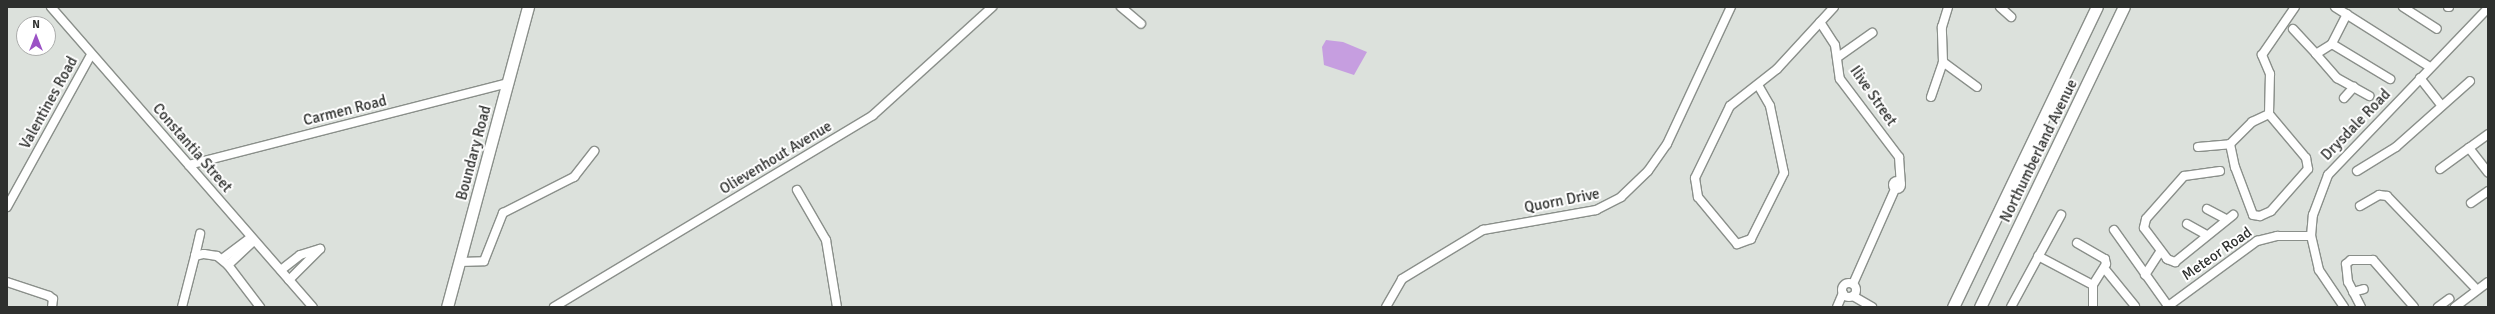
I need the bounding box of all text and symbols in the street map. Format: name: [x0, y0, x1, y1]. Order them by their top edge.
north arrow: [16, 16, 56, 56]
text: N: [32, 18, 40, 31]
street label: Valentines Road: [16, 54, 82, 152]
street label: Ilive Street: [1846, 63, 1900, 129]
street label: Northumberland Avenue: [1997, 77, 2081, 225]
street label: Drysdale Road: [2318, 86, 2394, 164]
street label: Carmen Road: [302, 92, 388, 130]
street label: Constantia Street: [148, 100, 236, 196]
street label: Boundary Road: [453, 104, 495, 202]
street label: Olievenhout Avenue: [717, 117, 835, 199]
street label: Quorn Drive: [1523, 185, 1601, 217]
street label: Meteor Road: [2179, 223, 2255, 285]

